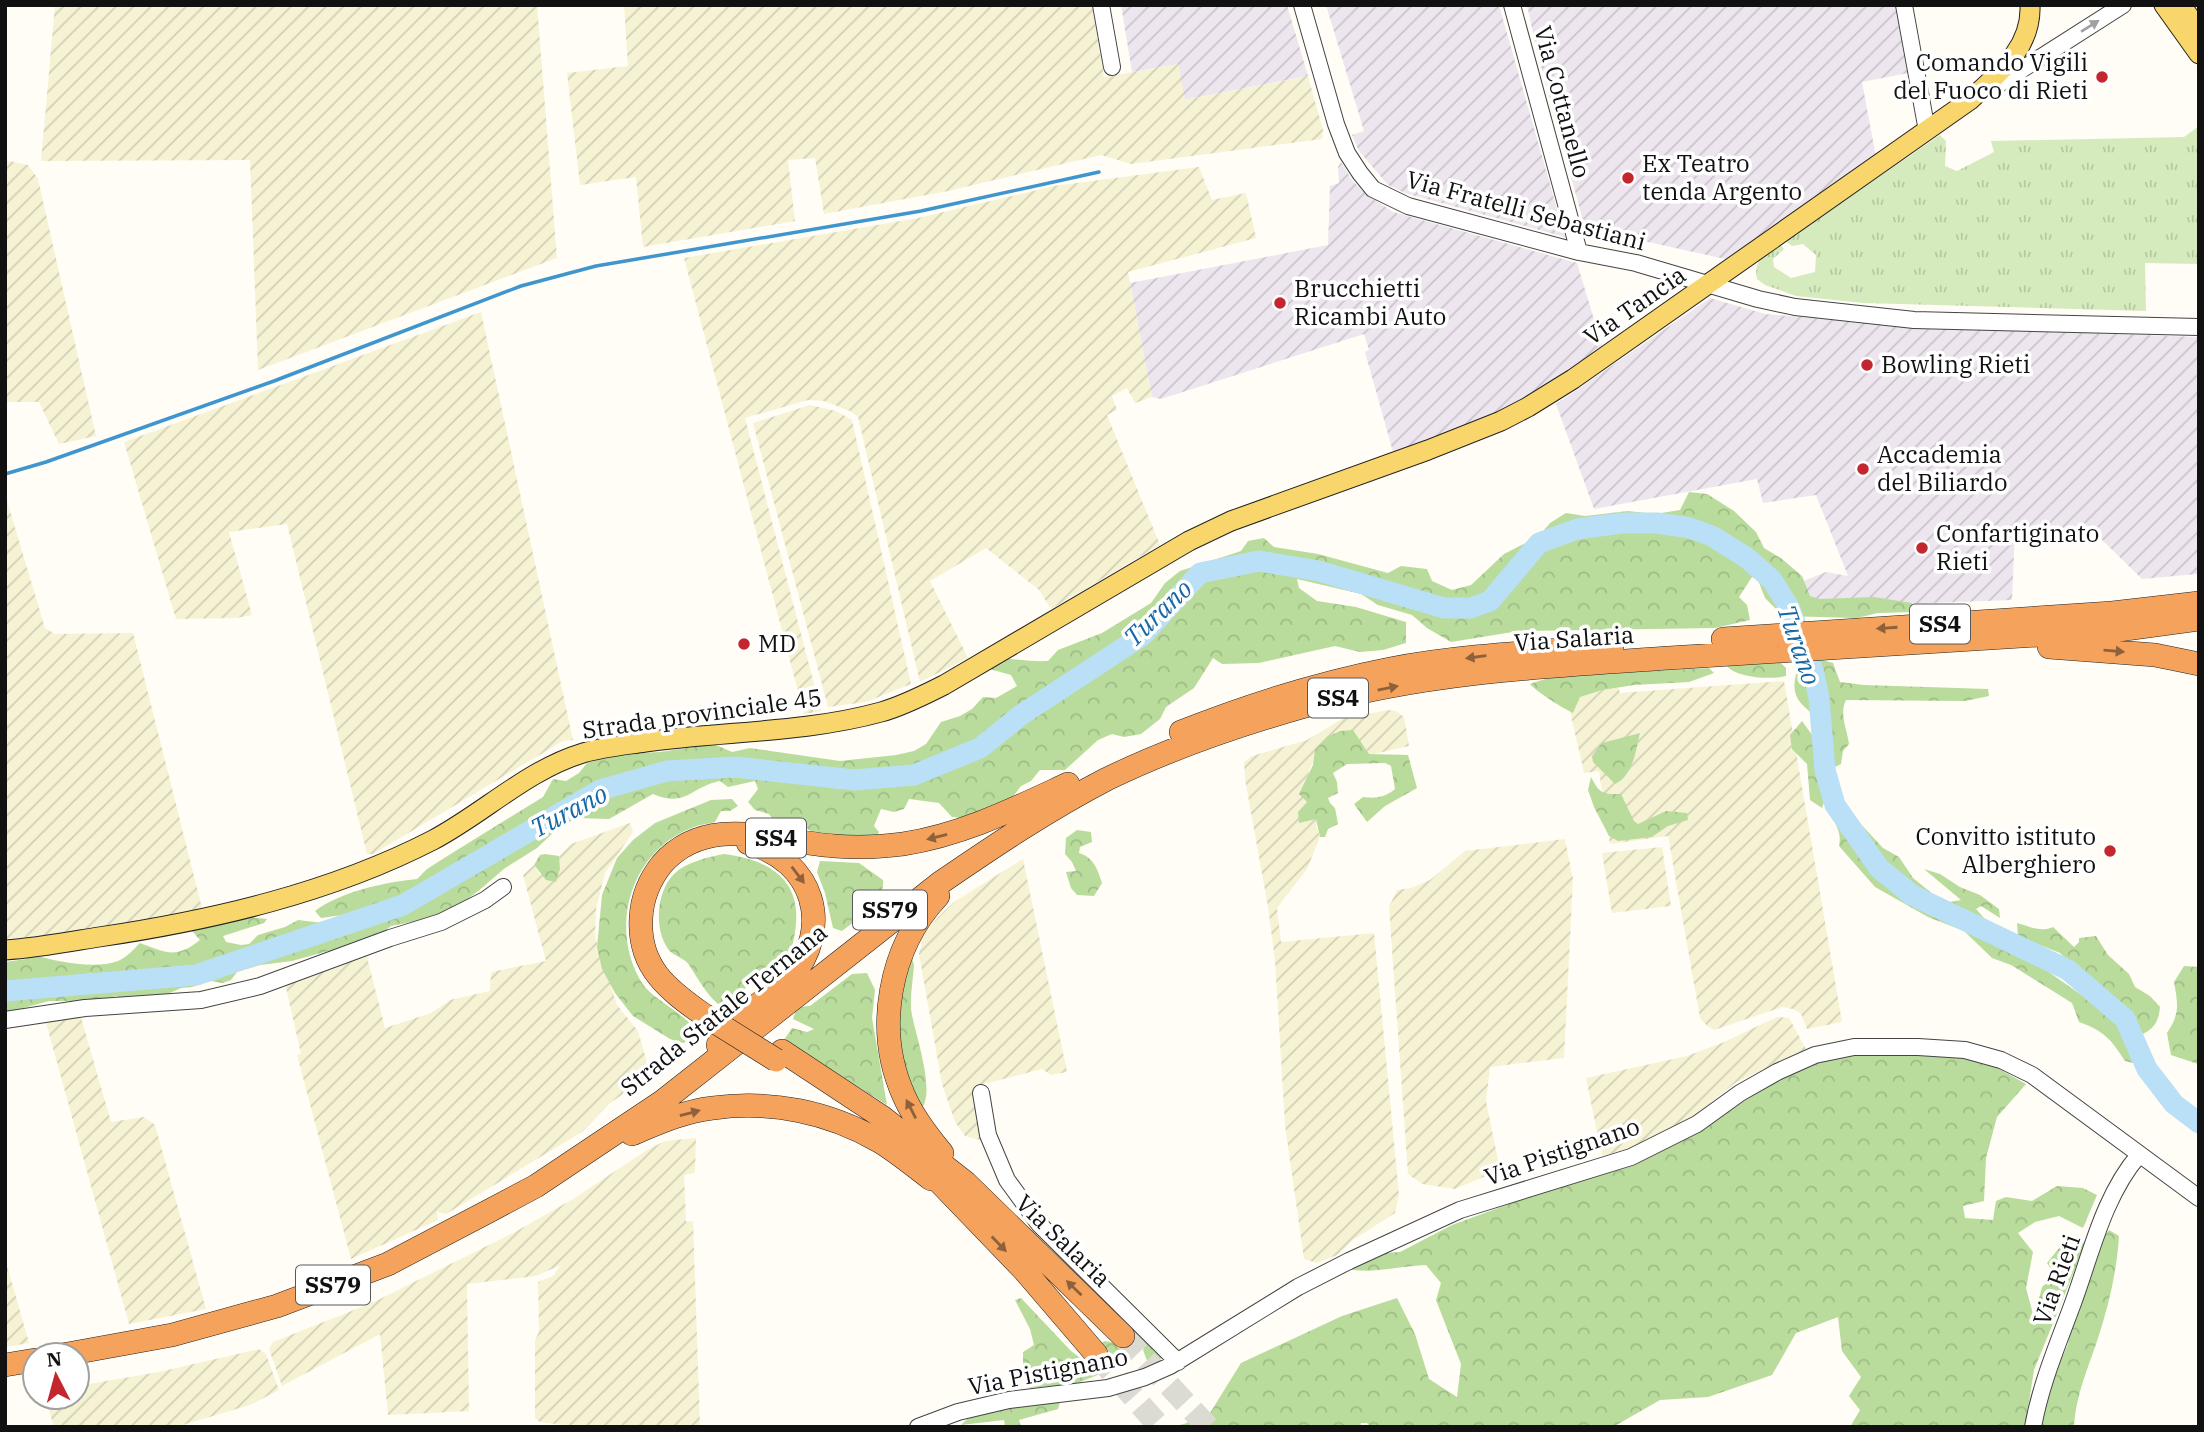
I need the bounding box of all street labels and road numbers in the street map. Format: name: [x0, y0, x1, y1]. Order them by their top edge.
street label: Via Cottanello: [1527, 22, 1599, 181]
street label: Via Fratelli Sebastiani: [1403, 163, 1650, 257]
street label: Via Tancia: [1577, 258, 1692, 352]
road number: SS4: [1910, 604, 1970, 644]
street label: Via Salaria: [1513, 618, 1635, 658]
road number: SS4: [1308, 678, 1368, 718]
street label: Strada provinciale 45: [580, 680, 824, 746]
road number: SS4: [746, 818, 806, 858]
road number: SS79: [853, 890, 927, 930]
street label: Strada Statale Ternana: [613, 916, 833, 1103]
street label: Via Pistignano: [1480, 1110, 1644, 1193]
street label: Via Salaria: [1009, 1187, 1118, 1294]
street label: Via Rieti: [2025, 1230, 2087, 1329]
road number: SS79: [296, 1266, 370, 1304]
street label: Via Pistignano: [965, 1340, 1130, 1402]

